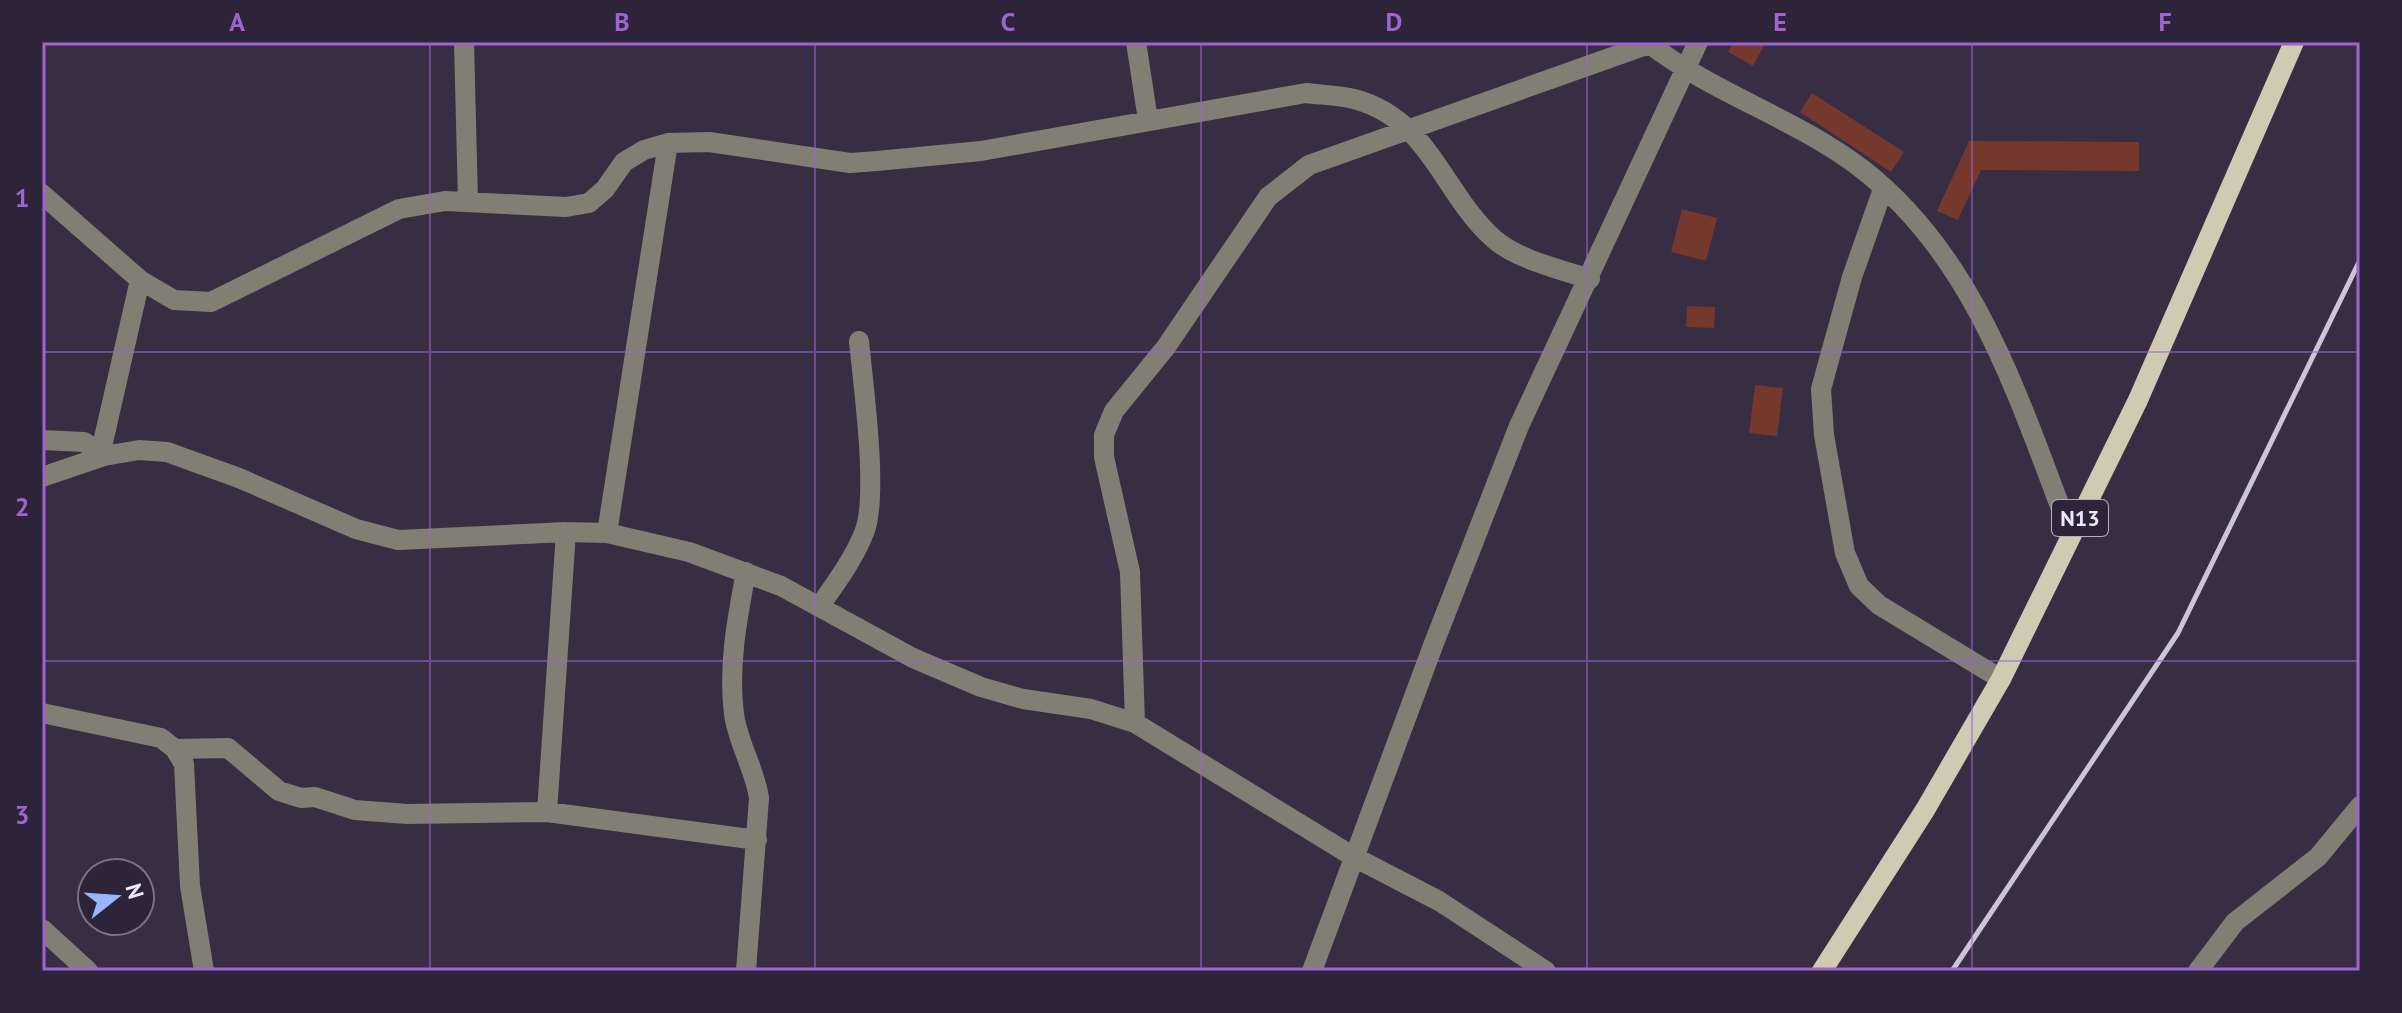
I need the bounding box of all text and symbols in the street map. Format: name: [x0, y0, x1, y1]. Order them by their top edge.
text: A: [229, 5, 245, 38]
text: B: [614, 5, 630, 38]
text: C: [1001, 5, 1015, 38]
text: D: [1386, 5, 1402, 38]
text: E: [1773, 5, 1787, 38]
text: F: [2158, 5, 2172, 38]
text: 1: [15, 181, 29, 214]
text: 2: [15, 490, 29, 523]
road number: N13: [2052, 500, 2108, 536]
text: 3: [15, 798, 29, 831]
north arrow: [76, 857, 156, 937]
text: N: [120, 880, 151, 902]

